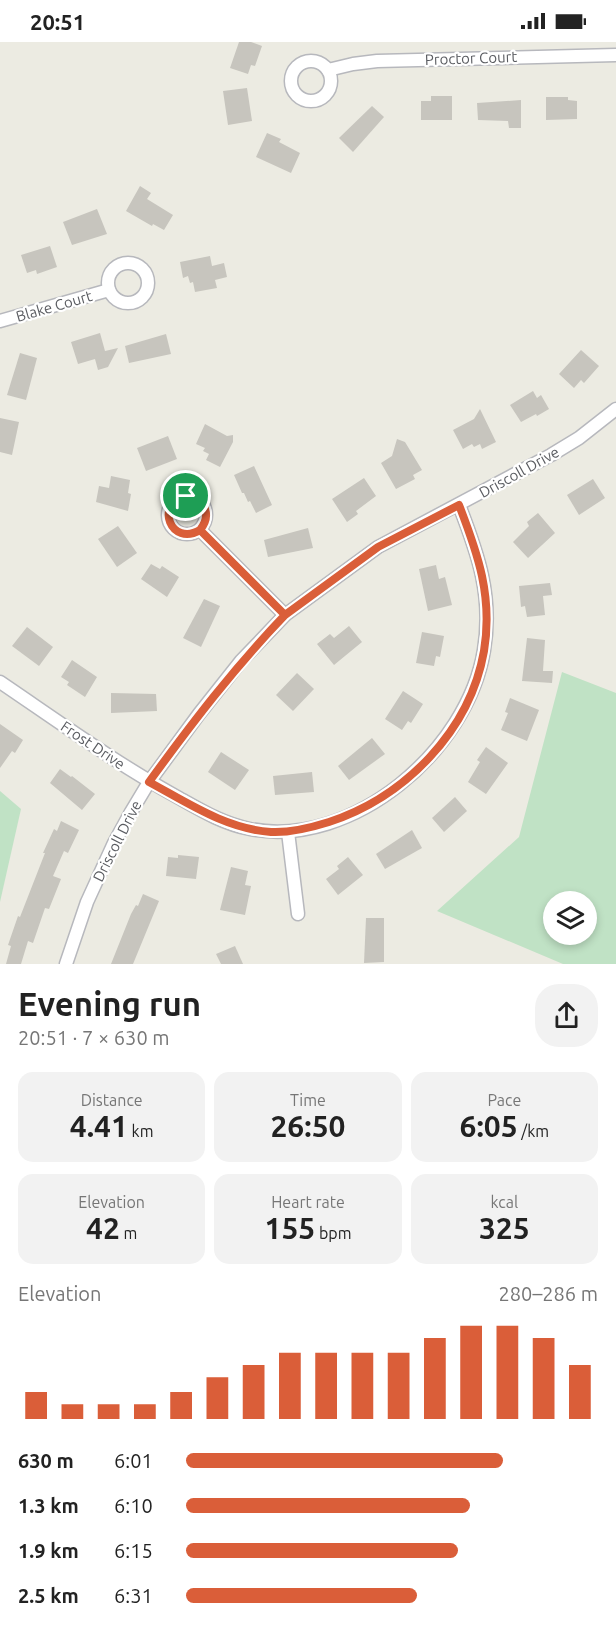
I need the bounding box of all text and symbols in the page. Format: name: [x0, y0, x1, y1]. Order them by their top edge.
text: 20:51: [30, 9, 85, 34]
street label: Proctor Court: [425, 48, 517, 68]
street label: Blake Court: [14, 287, 94, 325]
street label: Driscoll Drive: [476, 443, 562, 501]
pin: [160, 470, 211, 521]
icon: arrive: [169, 479, 202, 512]
street label: Frost Drive: [58, 717, 128, 773]
street label: Driscoll Drive: [89, 798, 145, 884]
map controls: [543, 891, 597, 945]
button: layers: [543, 891, 597, 945]
button: share: [535, 984, 598, 1047]
text: Evening run: [18, 985, 201, 1022]
text: 20:51 · 7 × 630 m: [18, 1026, 170, 1049]
text: Distance: [81, 1091, 143, 1109]
text: Time: [290, 1091, 326, 1109]
text: Pace: [487, 1091, 521, 1109]
text: 4.41: [70, 1109, 128, 1143]
text: 26:50: [270, 1109, 346, 1143]
text: 6:05: [460, 1109, 518, 1143]
text: km: [128, 1122, 154, 1140]
text: /km: [518, 1122, 549, 1140]
text: Elevation: [78, 1193, 145, 1211]
text: Heart rate: [271, 1193, 345, 1211]
text: kcal: [491, 1193, 518, 1211]
text: 42: [86, 1211, 120, 1245]
text: 155: [265, 1211, 315, 1245]
text: 325: [479, 1211, 530, 1245]
text: m: [120, 1224, 137, 1242]
text: bpm: [315, 1224, 351, 1242]
text: Elevation: [18, 1282, 101, 1305]
text: 280–286 m: [499, 1282, 598, 1305]
text: 630 m: [18, 1449, 74, 1472]
text: 6:01: [114, 1449, 153, 1472]
text: 1.3 km: [18, 1494, 79, 1517]
text: 6:10: [114, 1494, 153, 1517]
text: 1.9 km: [18, 1539, 79, 1562]
text: 6:15: [114, 1539, 153, 1562]
text: 2.5 km: [18, 1584, 79, 1607]
text: 6:31: [114, 1584, 153, 1607]

